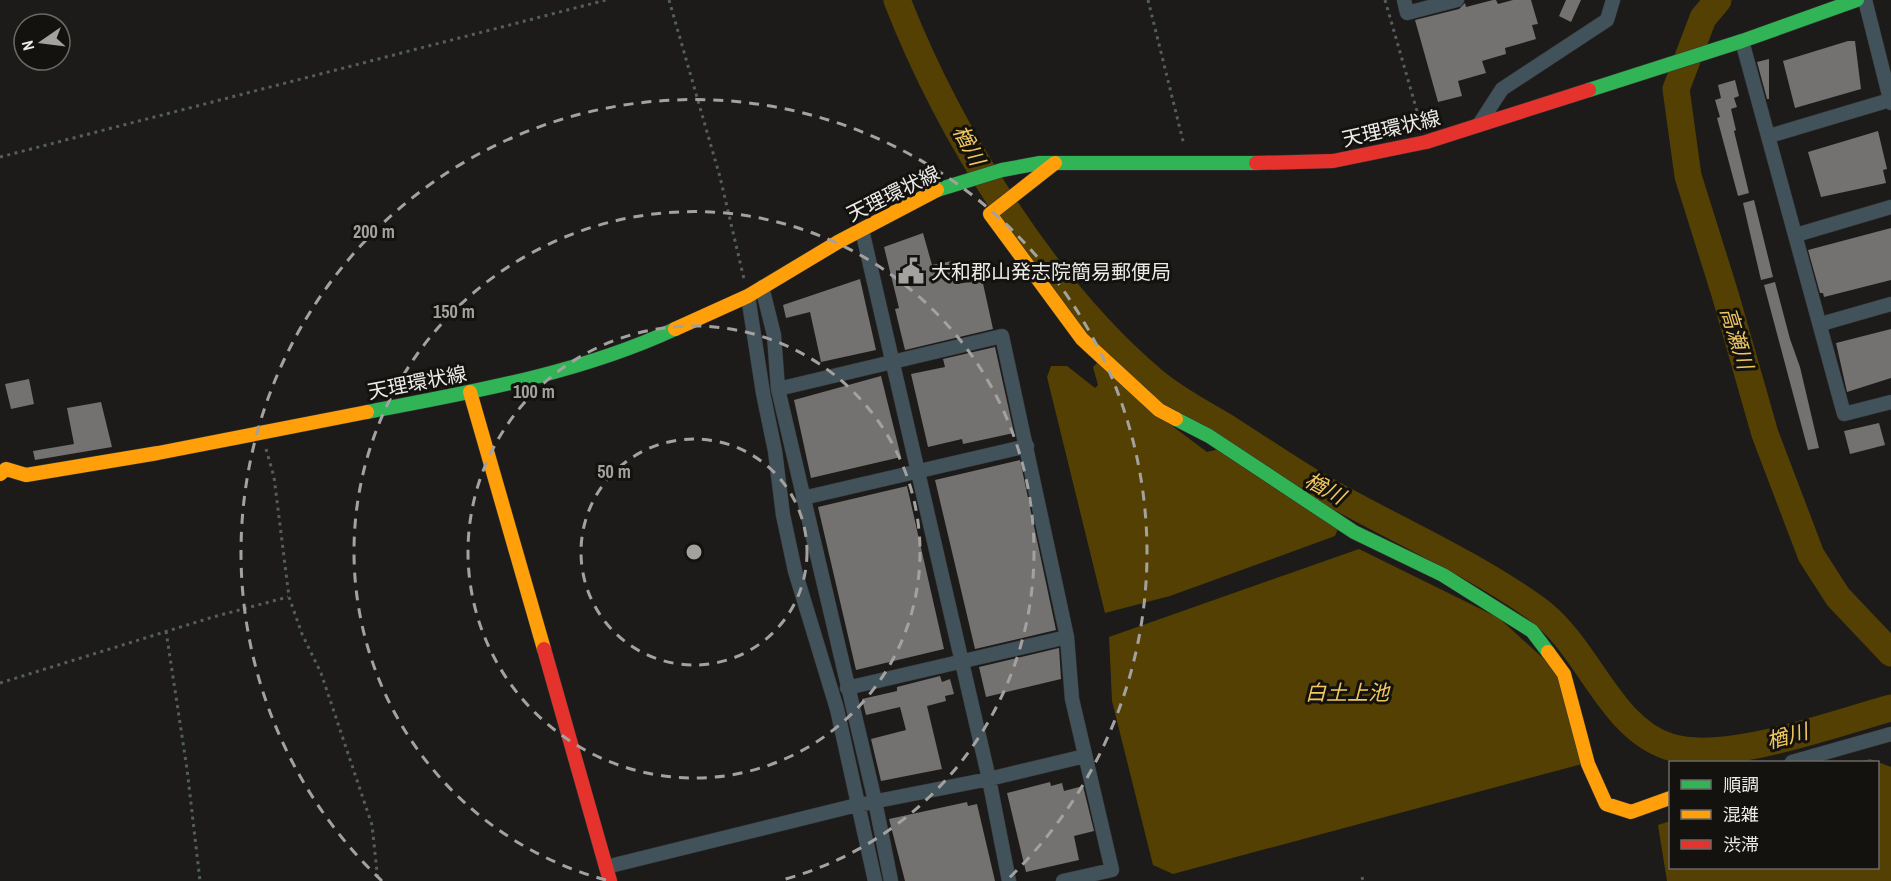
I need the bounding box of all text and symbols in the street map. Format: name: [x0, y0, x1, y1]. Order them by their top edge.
north arrow: [12, 12, 72, 72]
text: N: [16, 38, 39, 53]
street label: 天理環状線: [1339, 104, 1443, 152]
water label: 楢川: [946, 120, 993, 172]
street label: 天理環状線: [842, 159, 944, 227]
text: 200 m: [353, 219, 395, 244]
public building icon: 大和郡山発志院簡易郵便局: [896, 256, 926, 286]
place label: 大和郡山発志院簡易郵便局: [931, 258, 1171, 285]
text: 150 m: [433, 299, 475, 324]
water label: 高瀬川: [1714, 304, 1761, 374]
street label: 天理環状線: [365, 359, 469, 405]
text: 100 m: [513, 379, 555, 404]
text: 50 m: [597, 459, 631, 484]
water label: 楢川: [1300, 465, 1352, 512]
centre of rings: [684, 542, 704, 562]
water label: 白土上池: [1305, 678, 1391, 707]
water label: 楢川: [1763, 716, 1813, 755]
legend: [1669, 761, 1879, 869]
text: 順調: [1723, 772, 1759, 797]
text: 混雑: [1723, 802, 1759, 827]
text: 渋滞: [1723, 832, 1759, 857]

